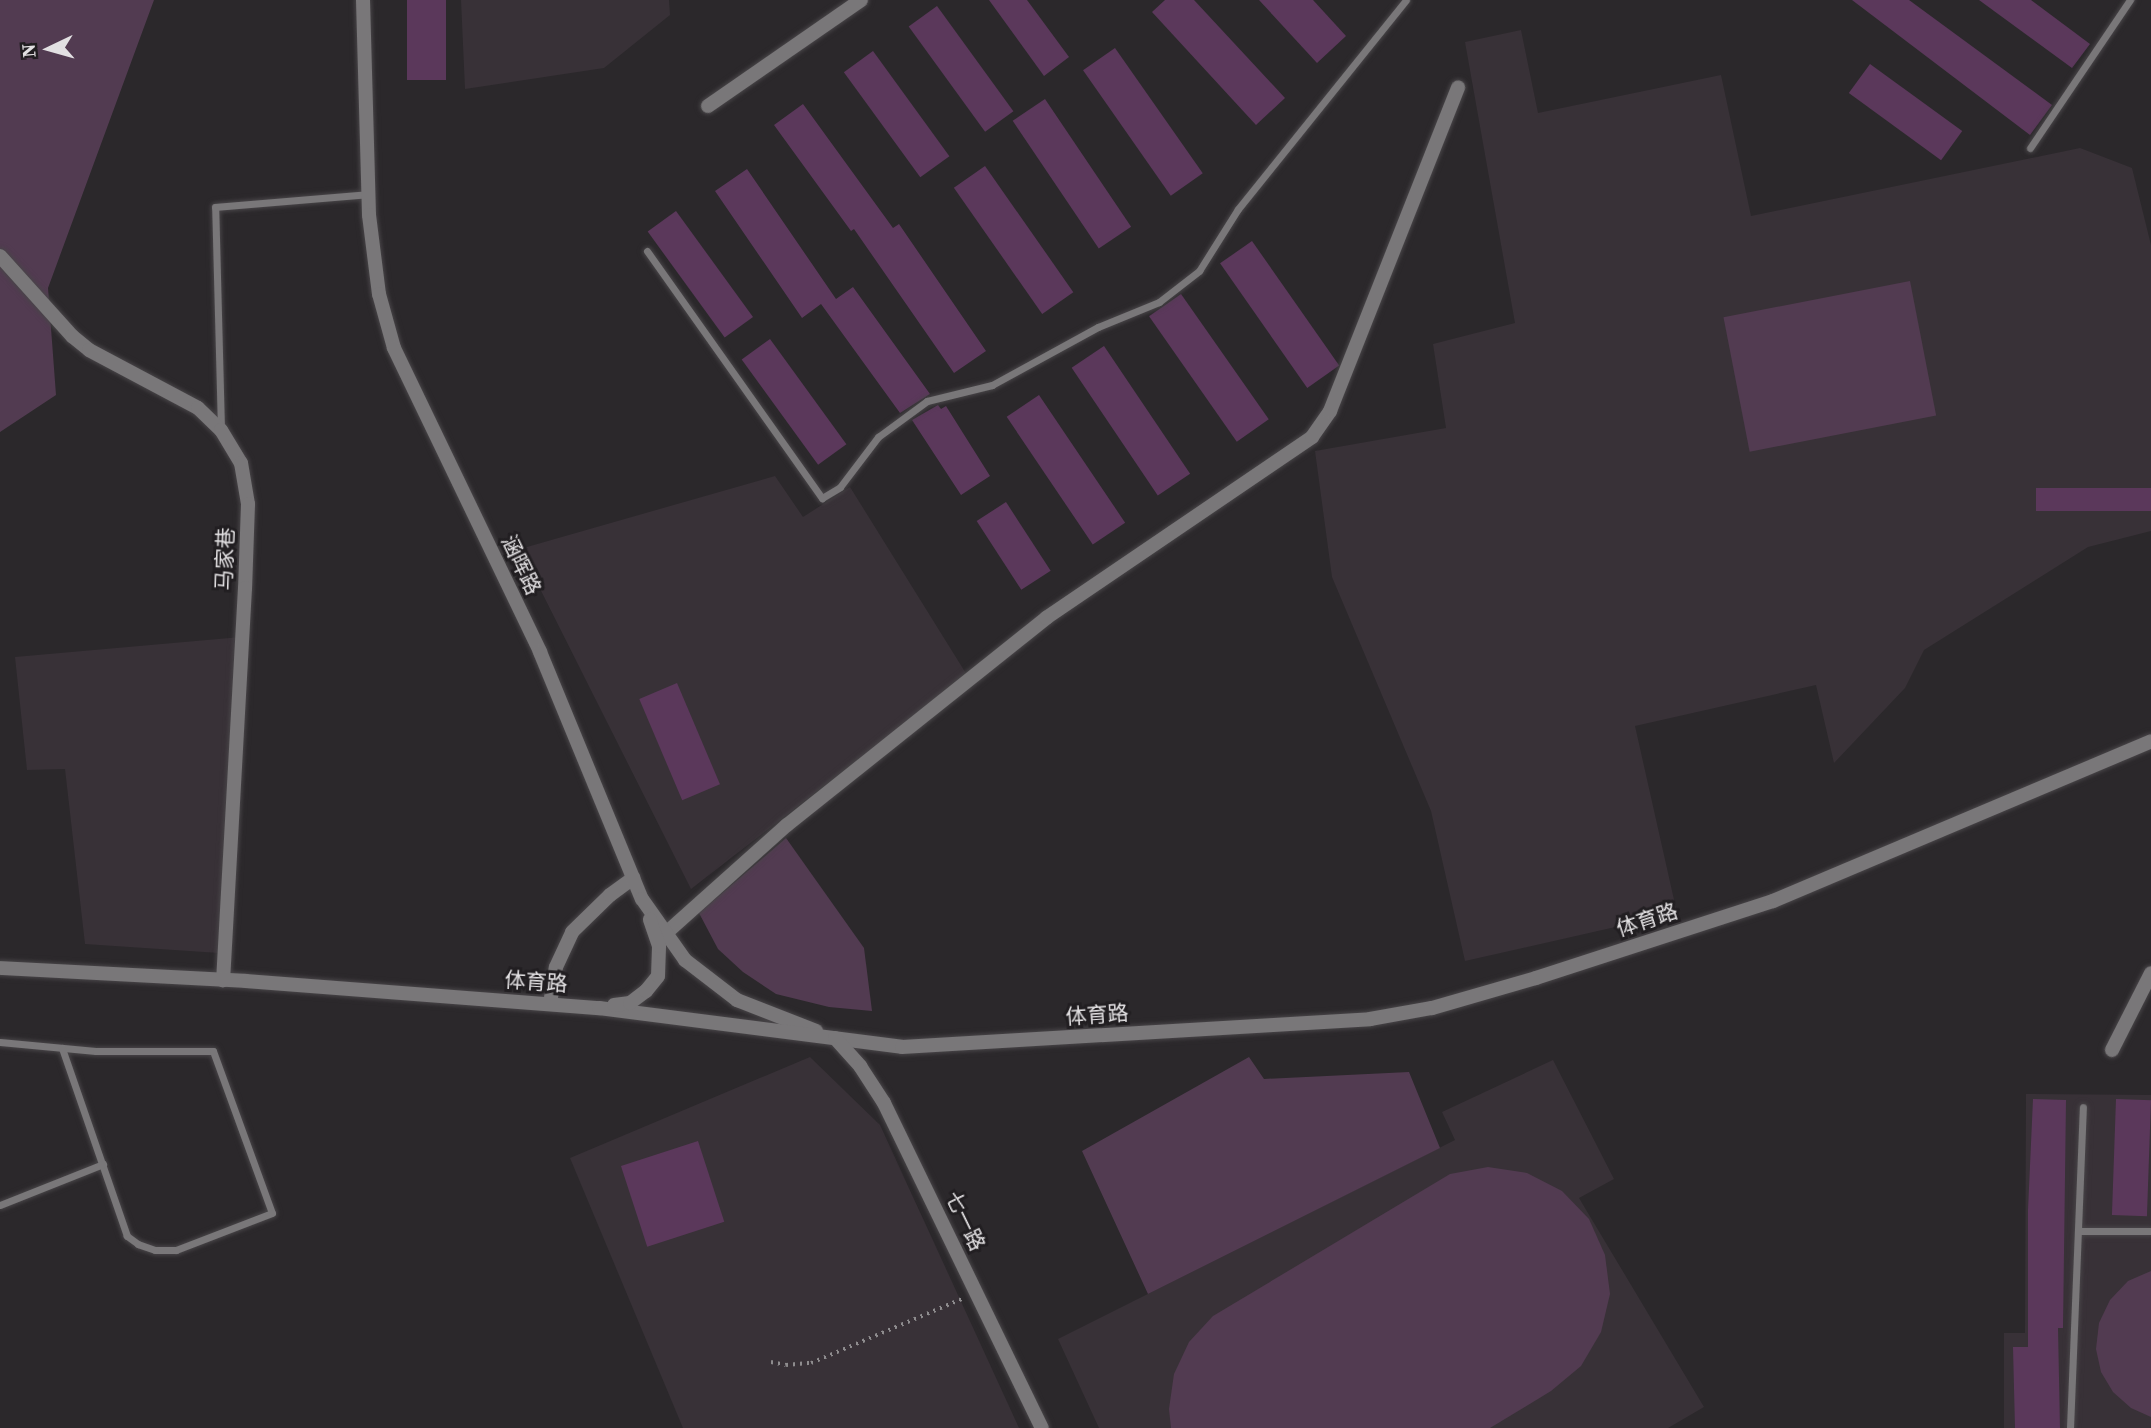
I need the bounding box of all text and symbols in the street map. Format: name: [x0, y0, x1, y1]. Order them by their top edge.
north arrow: [14, 14, 84, 84]
text: N: [15, 43, 42, 59]
street label: 马家巷: [211, 527, 239, 591]
street label: 涵晖路: [496, 531, 546, 599]
street label: 体育路: [1613, 898, 1681, 942]
street label: 体育路: [504, 967, 568, 997]
street label: 体育路: [1065, 1000, 1129, 1030]
street label: 七一路: [940, 1187, 990, 1255]

